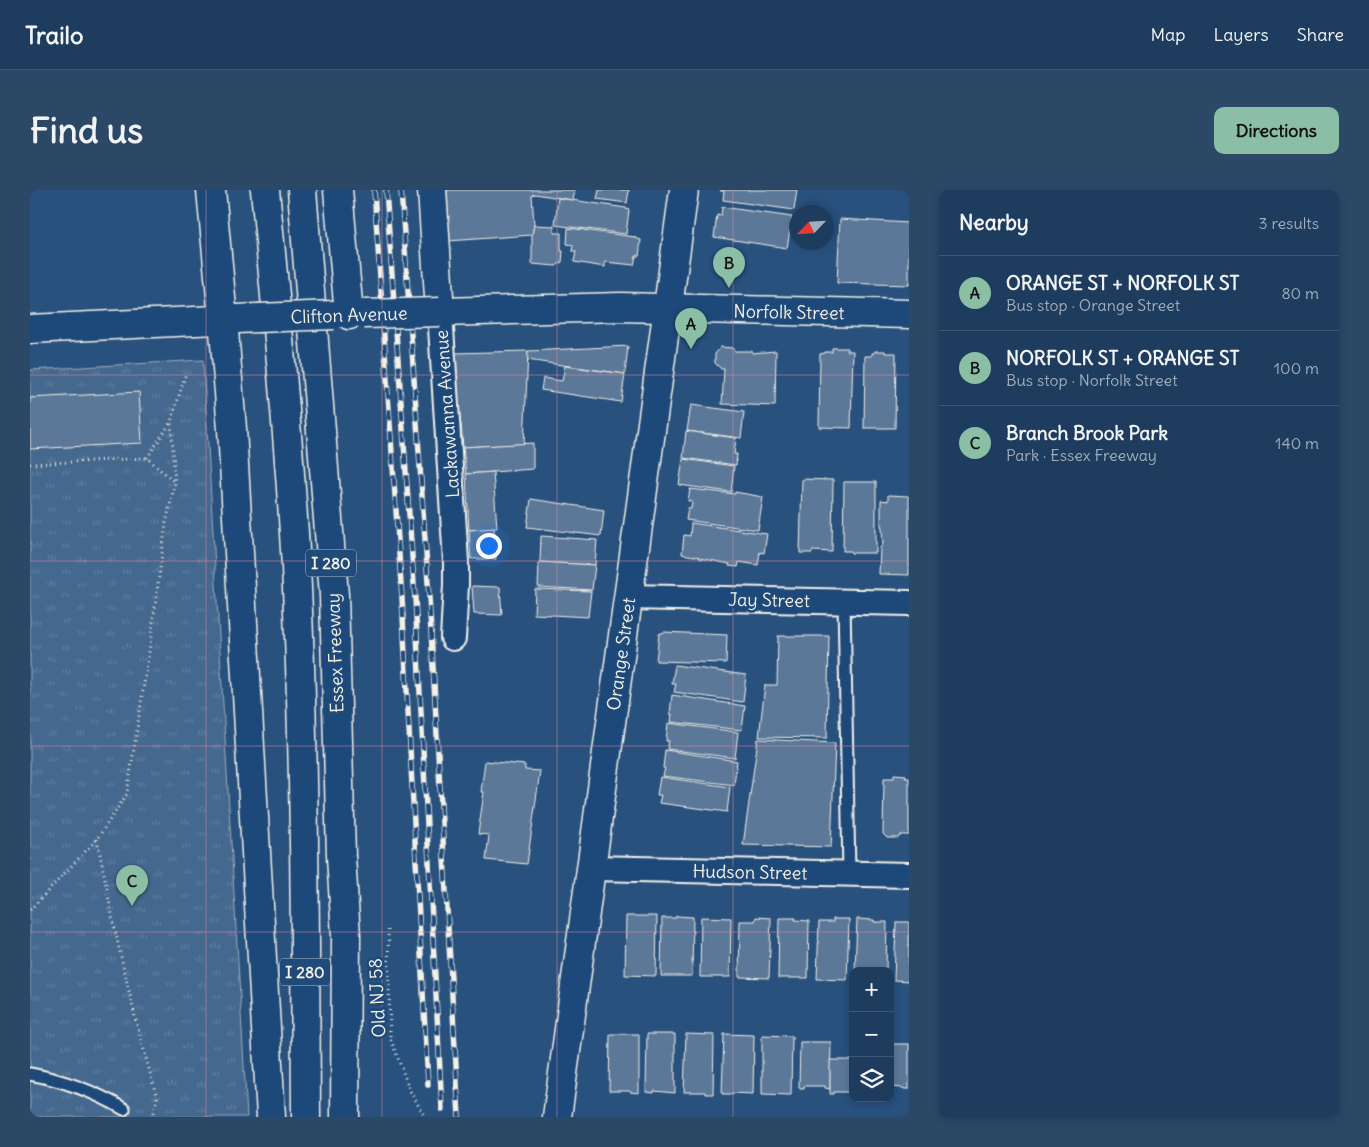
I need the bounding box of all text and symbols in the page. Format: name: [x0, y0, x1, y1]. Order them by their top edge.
text: Trailo: [25, 20, 83, 50]
text: Map: [1150, 23, 1185, 46]
text: Layers: [1213, 23, 1269, 46]
text: Share: [1297, 23, 1344, 46]
button: Directions: [1214, 107, 1339, 154]
text: Find us: [30, 108, 143, 152]
north arrow: [789, 205, 834, 250]
text: Nearby: [959, 209, 1029, 236]
text: 3 results: [1259, 213, 1319, 233]
pin: B: [713, 247, 745, 288]
text: ORANGE ST + NORFOLK ST: [1006, 271, 1240, 295]
text: A: [970, 283, 980, 303]
text: 80 m: [1281, 283, 1319, 303]
text: Bus stop · Orange Street: [1006, 295, 1180, 315]
street label: Norfolk Street: [733, 300, 845, 324]
street label: Clifton Avenue: [290, 301, 408, 329]
pin: A: [675, 308, 707, 349]
street label: Lackawanna Avenue: [430, 329, 464, 499]
text: NORFOLK ST + ORANGE ST: [1006, 346, 1240, 370]
text: B: [970, 358, 980, 378]
text: 100 m: [1274, 358, 1319, 378]
text: Bus stop · Norfolk Street: [1006, 370, 1178, 390]
text: Branch Brook Park: [1006, 421, 1168, 445]
text: C: [970, 433, 980, 453]
text: 140 m: [1275, 433, 1319, 453]
text: Park · Essex Freeway: [1006, 445, 1157, 465]
your location: [476, 533, 502, 559]
road number: I 280: [306, 549, 356, 576]
street label: Jay Street: [728, 588, 810, 612]
street label: Essex Freeway: [321, 593, 349, 713]
street label: Orange Street: [602, 596, 640, 712]
street label: Hudson Street: [692, 859, 808, 885]
pin: C: [116, 865, 148, 906]
street label: Old NJ 58: [363, 958, 391, 1038]
road number: I 280: [280, 959, 330, 986]
map controls: [849, 967, 894, 1102]
button: +: [849, 967, 894, 1012]
button: −: [849, 1012, 894, 1057]
button: layers: [849, 1057, 894, 1102]

